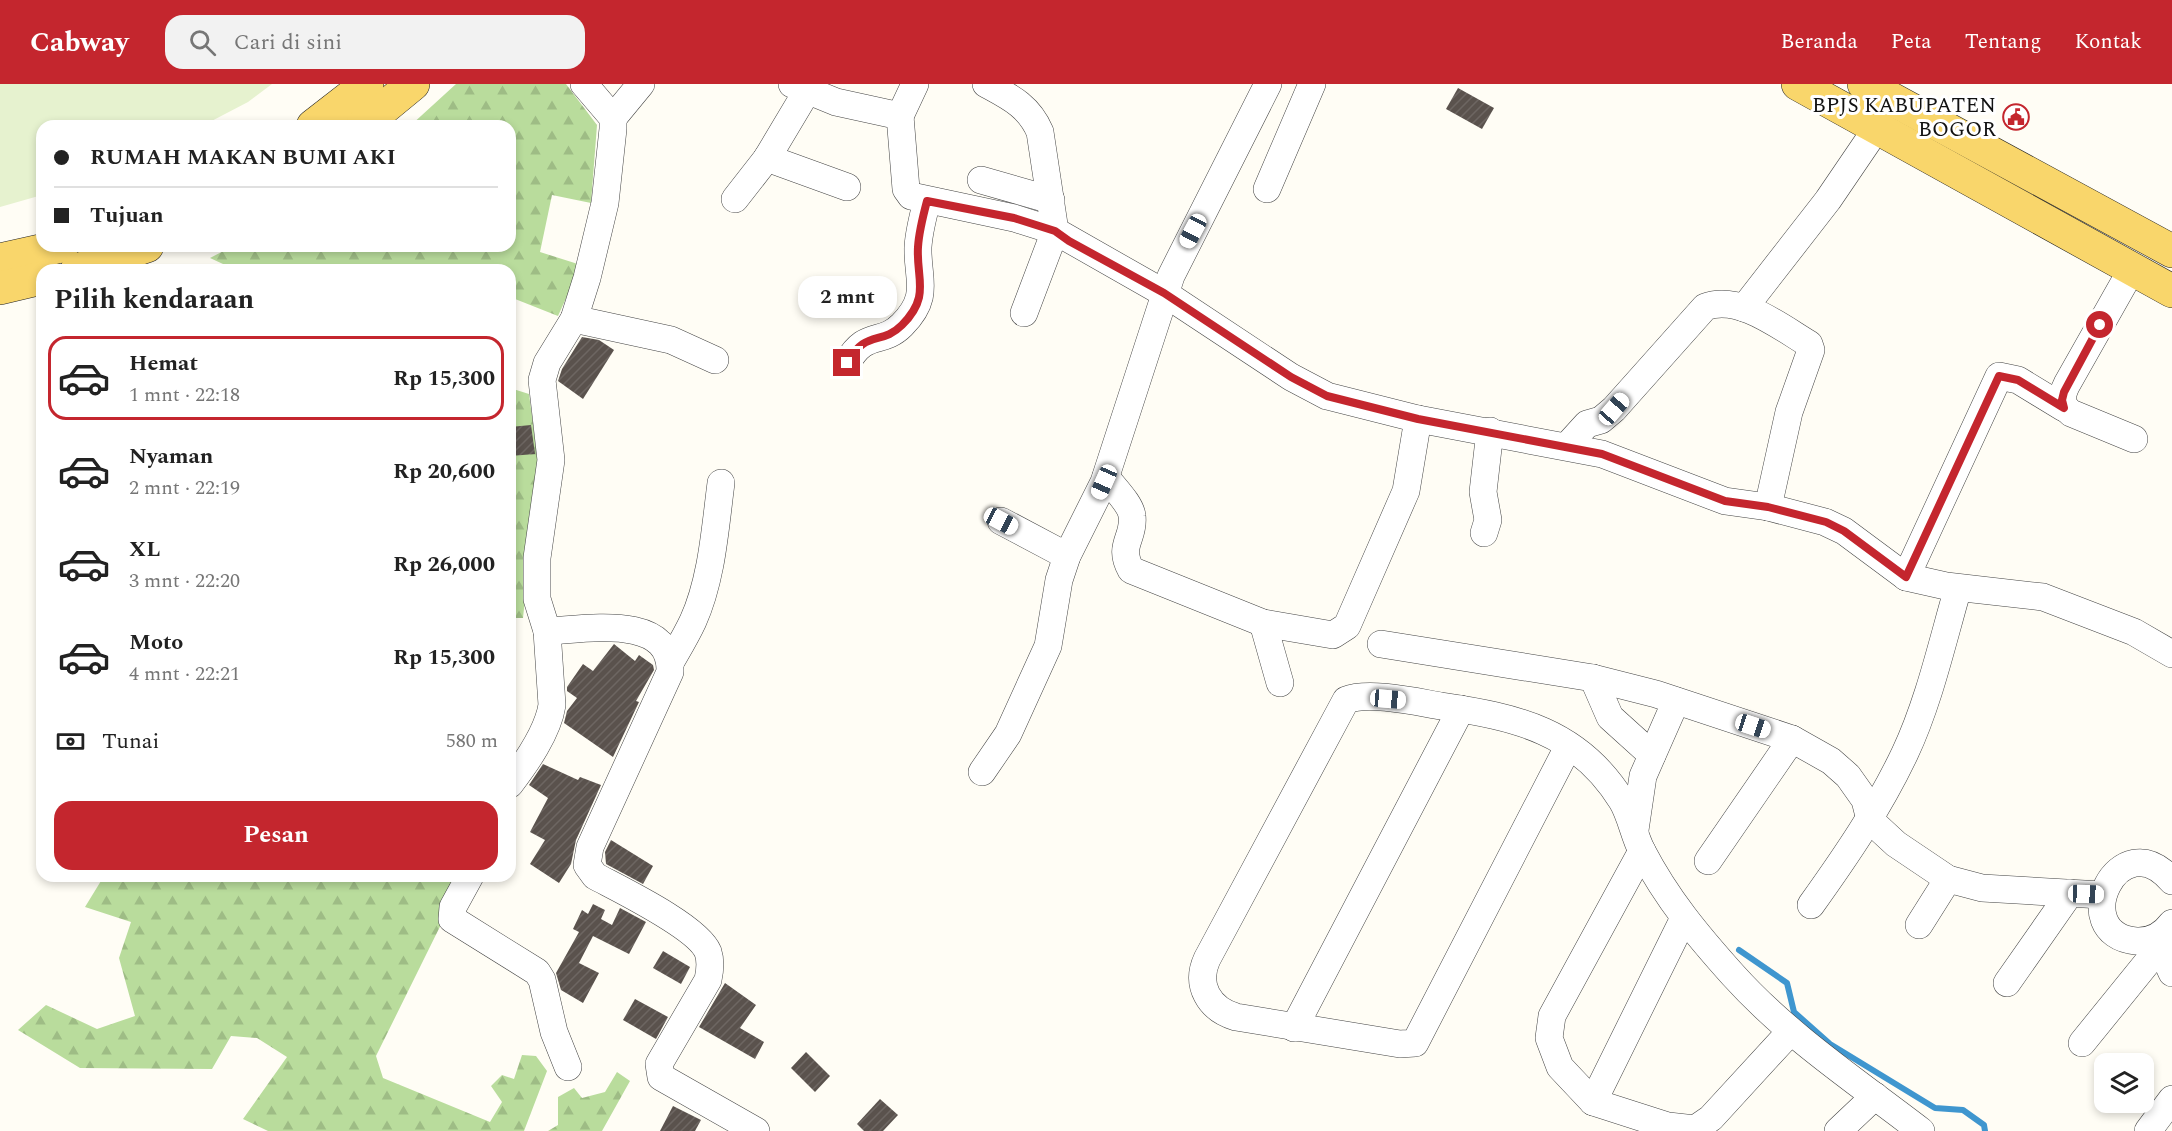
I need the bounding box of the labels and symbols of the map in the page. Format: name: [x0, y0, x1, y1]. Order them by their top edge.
place label: BPJS KABUPATEN BOGOR: [1812, 90, 1996, 146]
public building icon: BPJS KABUPATEN BOGOR: [2001, 102, 2031, 132]
car: [1177, 211, 1209, 251]
callout: 2 mnt: [798, 276, 896, 318]
route start: [2086, 311, 2113, 338]
route end: [833, 349, 860, 376]
car: [1595, 390, 1633, 428]
car: [1088, 462, 1120, 502]
car: [981, 505, 1021, 537]
car: [1369, 688, 1407, 710]
car: [1733, 712, 1773, 740]
car: [2068, 884, 2104, 904]

